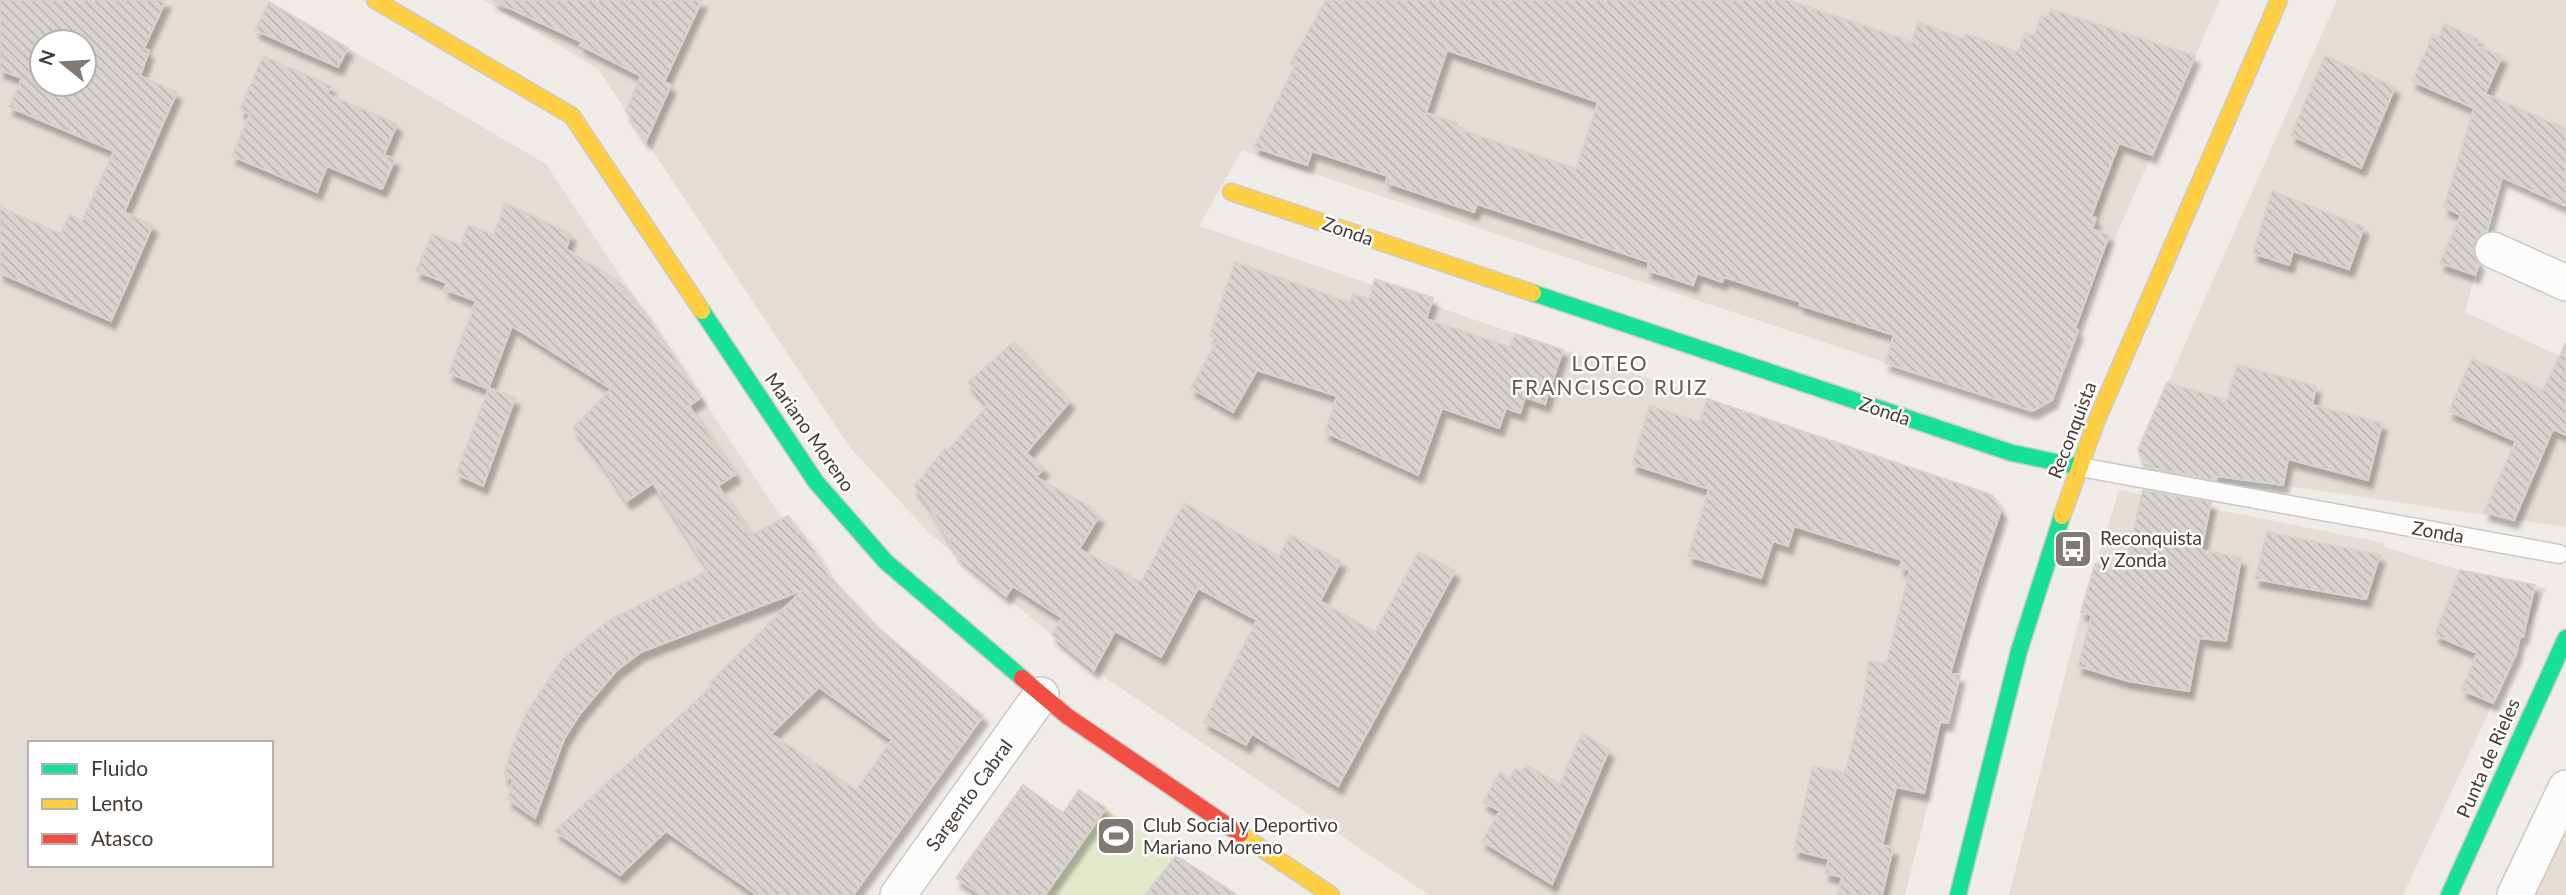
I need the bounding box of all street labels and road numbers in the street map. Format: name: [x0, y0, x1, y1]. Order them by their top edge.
street label: Zonda: [1320, 211, 1377, 250]
street label: Mariano Moreno: [761, 368, 860, 496]
street label: Reconquista: [2043, 378, 2101, 481]
street label: Zonda: [1857, 391, 1914, 430]
street label: Zonda: [2410, 516, 2466, 547]
street label: Punta de Rieles: [2451, 695, 2524, 821]
street label: Sargento Cabral: [920, 734, 1017, 855]

